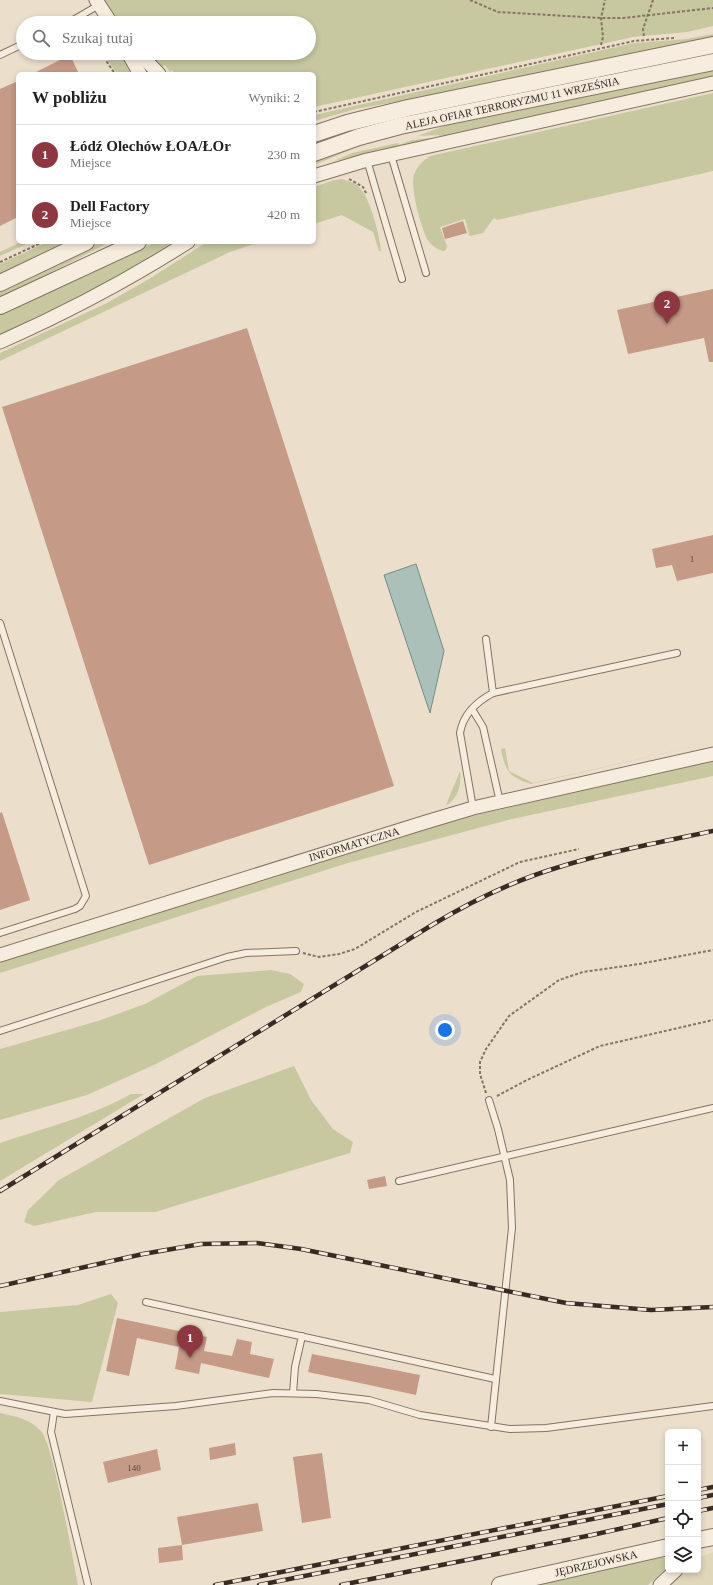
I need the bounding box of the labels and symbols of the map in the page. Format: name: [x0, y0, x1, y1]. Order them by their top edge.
street label: ALEJA OFIAR TERRORYZMU 11 WRZEŚNIA: [404, 74, 621, 132]
pin: 2: [654, 291, 680, 324]
house number: 1: [690, 554, 694, 564]
street label: INFORMATYCZNA: [307, 824, 401, 863]
your location: [435, 1020, 455, 1040]
pin: 1: [177, 1325, 203, 1358]
house number: 140: [127, 1463, 141, 1473]
street label: JĘDRZEJOWSKA: [554, 1548, 638, 1578]

